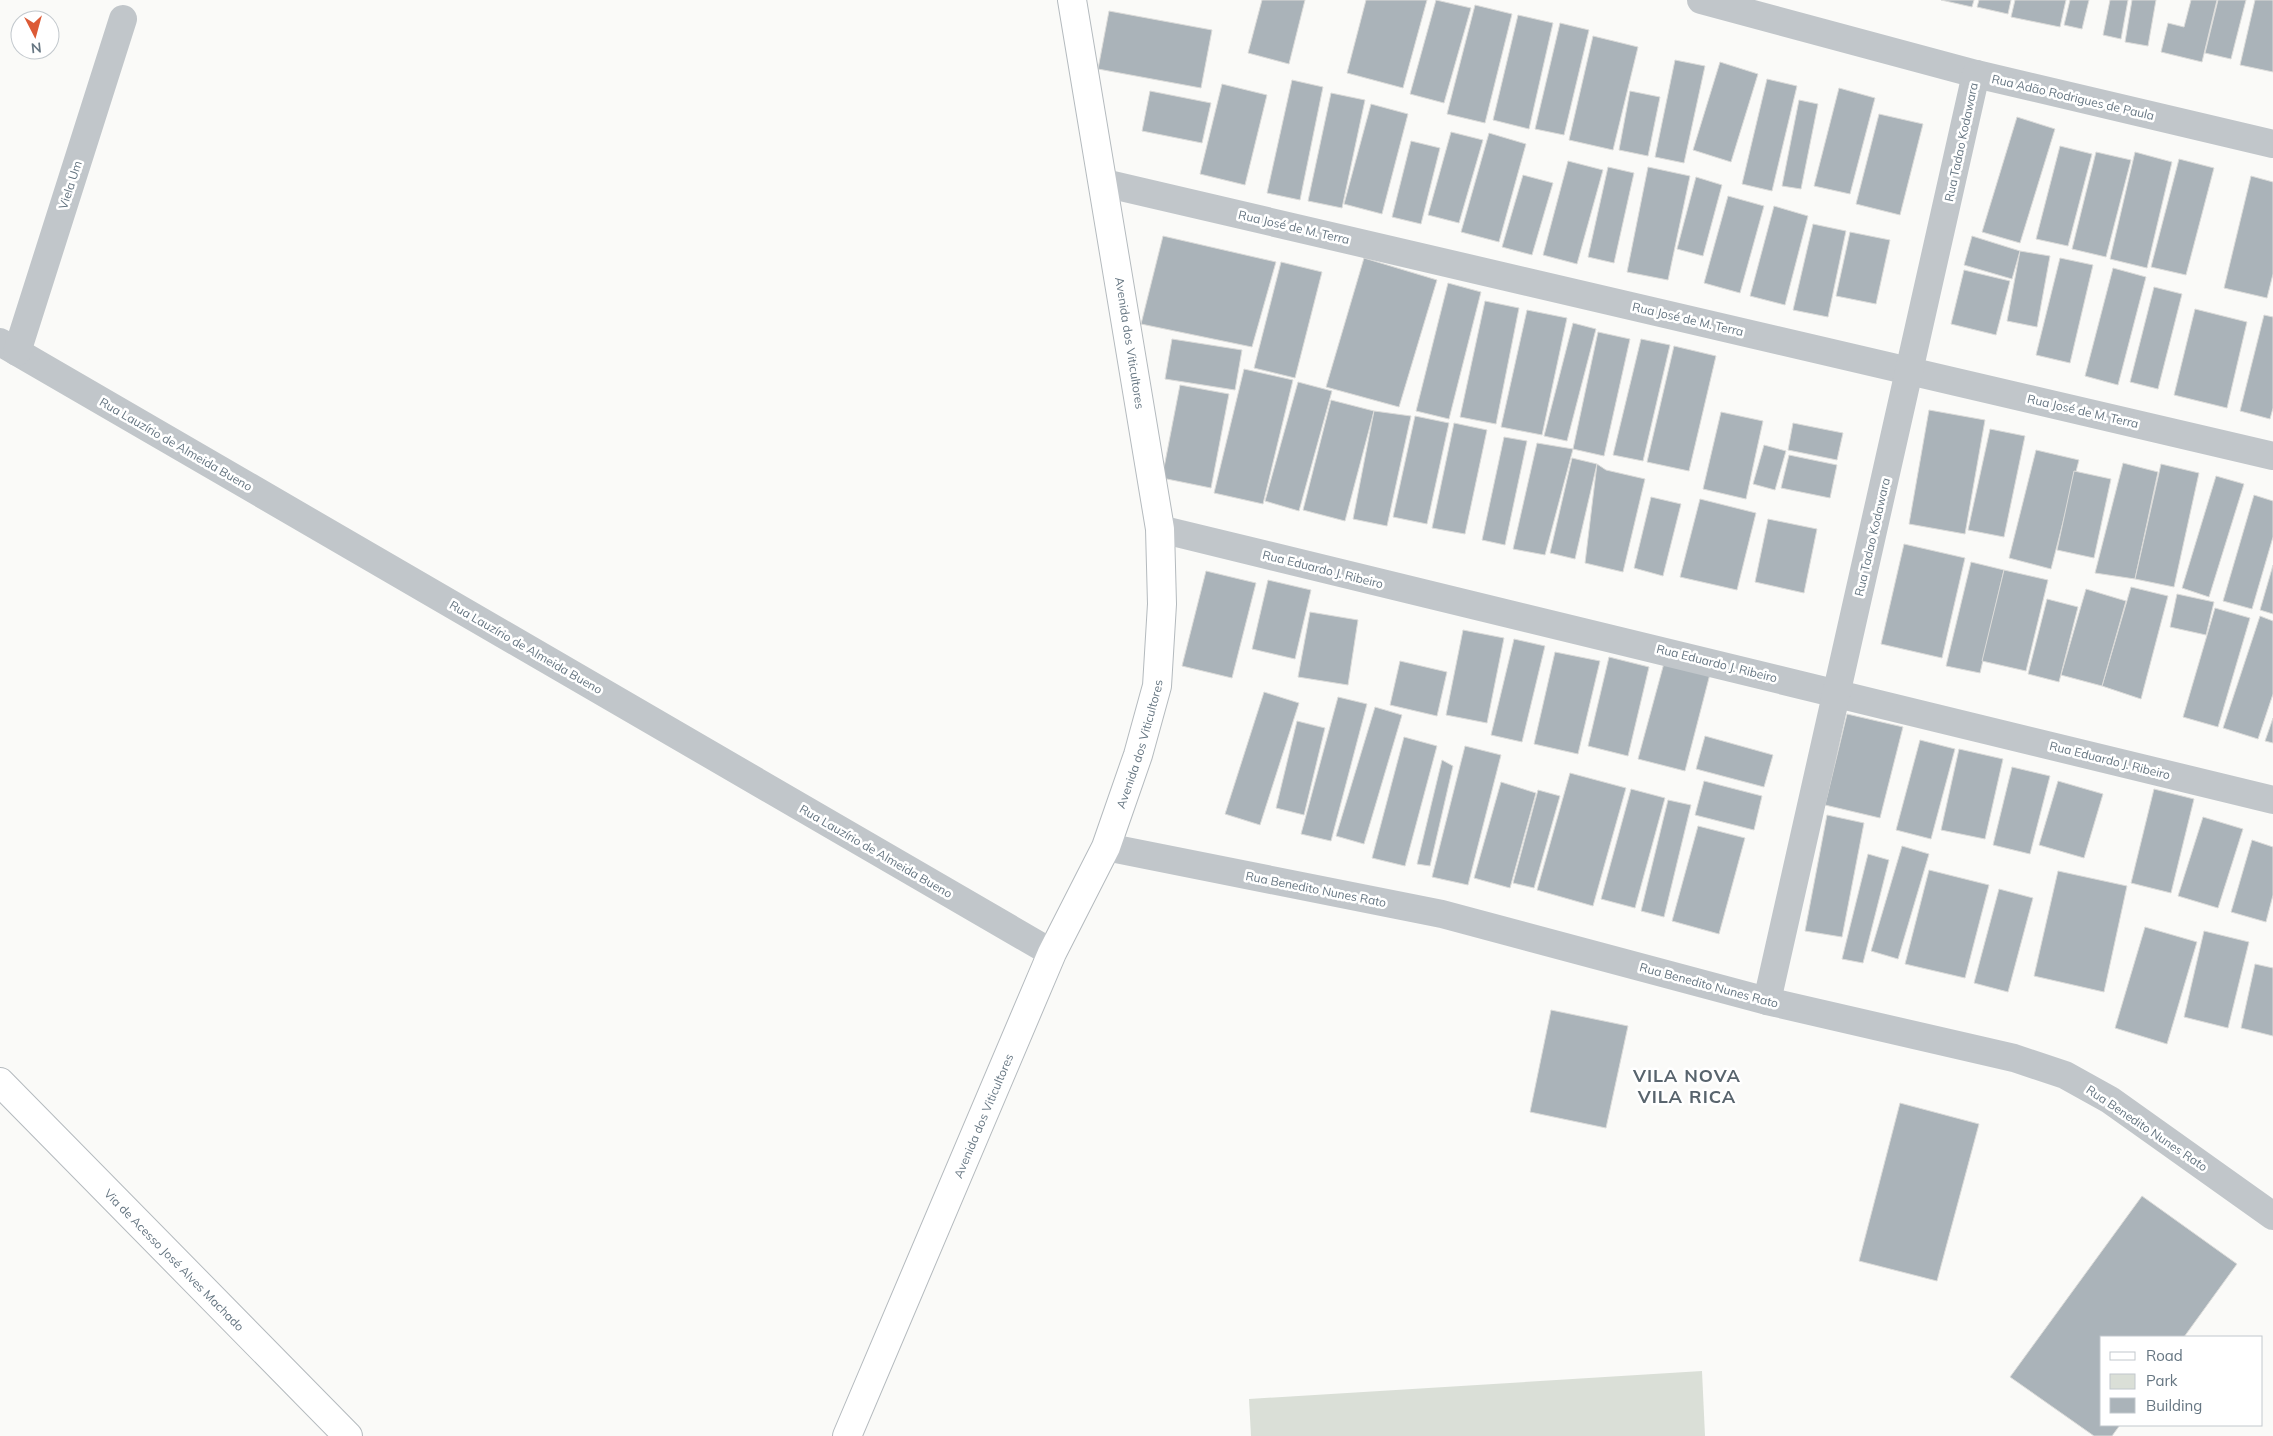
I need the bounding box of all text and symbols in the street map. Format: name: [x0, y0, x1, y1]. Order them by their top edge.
north arrow: [10, 10, 60, 60]
text: N: [30, 38, 43, 57]
street label: Rua Adão Rodrigues de Paula: [1990, 71, 2156, 123]
street label: Rua Tadao Kodawara: [1941, 81, 1981, 203]
street label: Viela Um: [55, 159, 85, 211]
street label: Rua José de M. Terra: [1237, 207, 1351, 247]
street label: Avenida dos Viticultores: [1112, 276, 1148, 410]
street label: Rua José de M. Terra: [1631, 299, 1745, 339]
street label: Rua José de M. Terra: [2026, 391, 2140, 431]
street label: Rua Lauzírio de Almeida Bueno: [97, 394, 255, 494]
street label: Rua Tadao Kodawara: [1851, 476, 1893, 598]
street label: Rua Eduardo J. Ribeiro: [1261, 547, 1385, 591]
street label: Rua Lauzírio de Almeida Bueno: [447, 597, 605, 697]
street label: Rua Eduardo J. Ribeiro: [1655, 641, 1779, 685]
street label: Avenida dos Viticultores: [1113, 679, 1165, 810]
street label: Rua Eduardo J. Ribeiro: [2048, 738, 2172, 782]
street label: Rua Lauzírio de Almeida Bueno: [797, 801, 955, 901]
street label: Rua Benedito Nunes Rato: [1244, 868, 1388, 910]
street label: Rua Benedito Nunes Rato: [1638, 959, 1780, 1011]
street label: Avenida dos Viticultores: [950, 1051, 1016, 1180]
district label: VILA NOVA VILA RICA: [1632, 1064, 1741, 1108]
street label: Rua Benedito Nunes Rato: [2084, 1082, 2211, 1174]
street label: Via de Acesso José Alves Machado: [101, 1185, 248, 1334]
legend: [2100, 1336, 2263, 1426]
text: Road: [2146, 1346, 2183, 1365]
text: Park: [2146, 1371, 2178, 1390]
text: Building: [2146, 1396, 2202, 1415]

